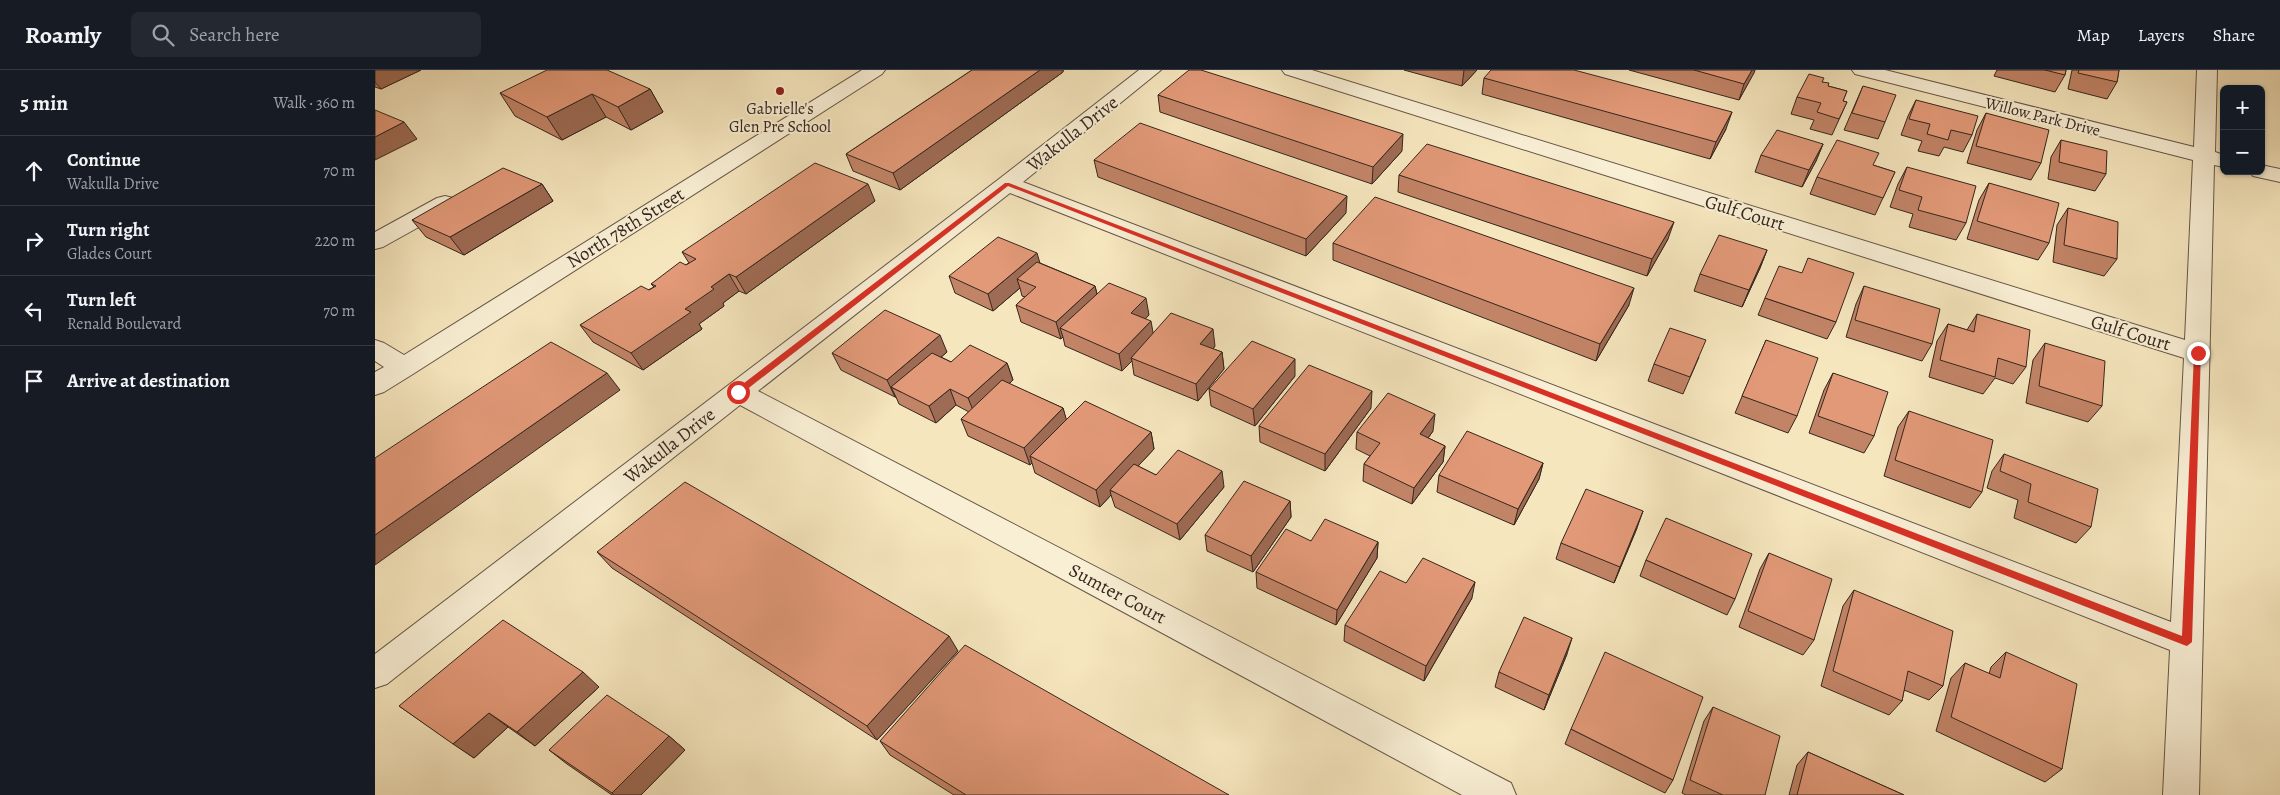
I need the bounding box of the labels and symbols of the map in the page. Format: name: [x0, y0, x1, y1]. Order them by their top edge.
marker: Gabrielle's Glen Pre School: [774, 85, 786, 97]
street label: Wakulla Drive: [1021, 90, 1124, 178]
street label: Willow Park Drive: [1982, 92, 2103, 142]
place label: Gabrielle's Glen Pre School: [729, 98, 831, 138]
street label: North 78th Street: [562, 181, 689, 274]
street label: Gulf Court: [1702, 189, 1788, 237]
street label: Gulf Court: [2088, 309, 2174, 357]
route end: [2187, 342, 2210, 365]
route start: [727, 381, 750, 404]
street label: Wakulla Drive: [618, 402, 721, 490]
street label: Sumter Court: [1064, 557, 1171, 630]

